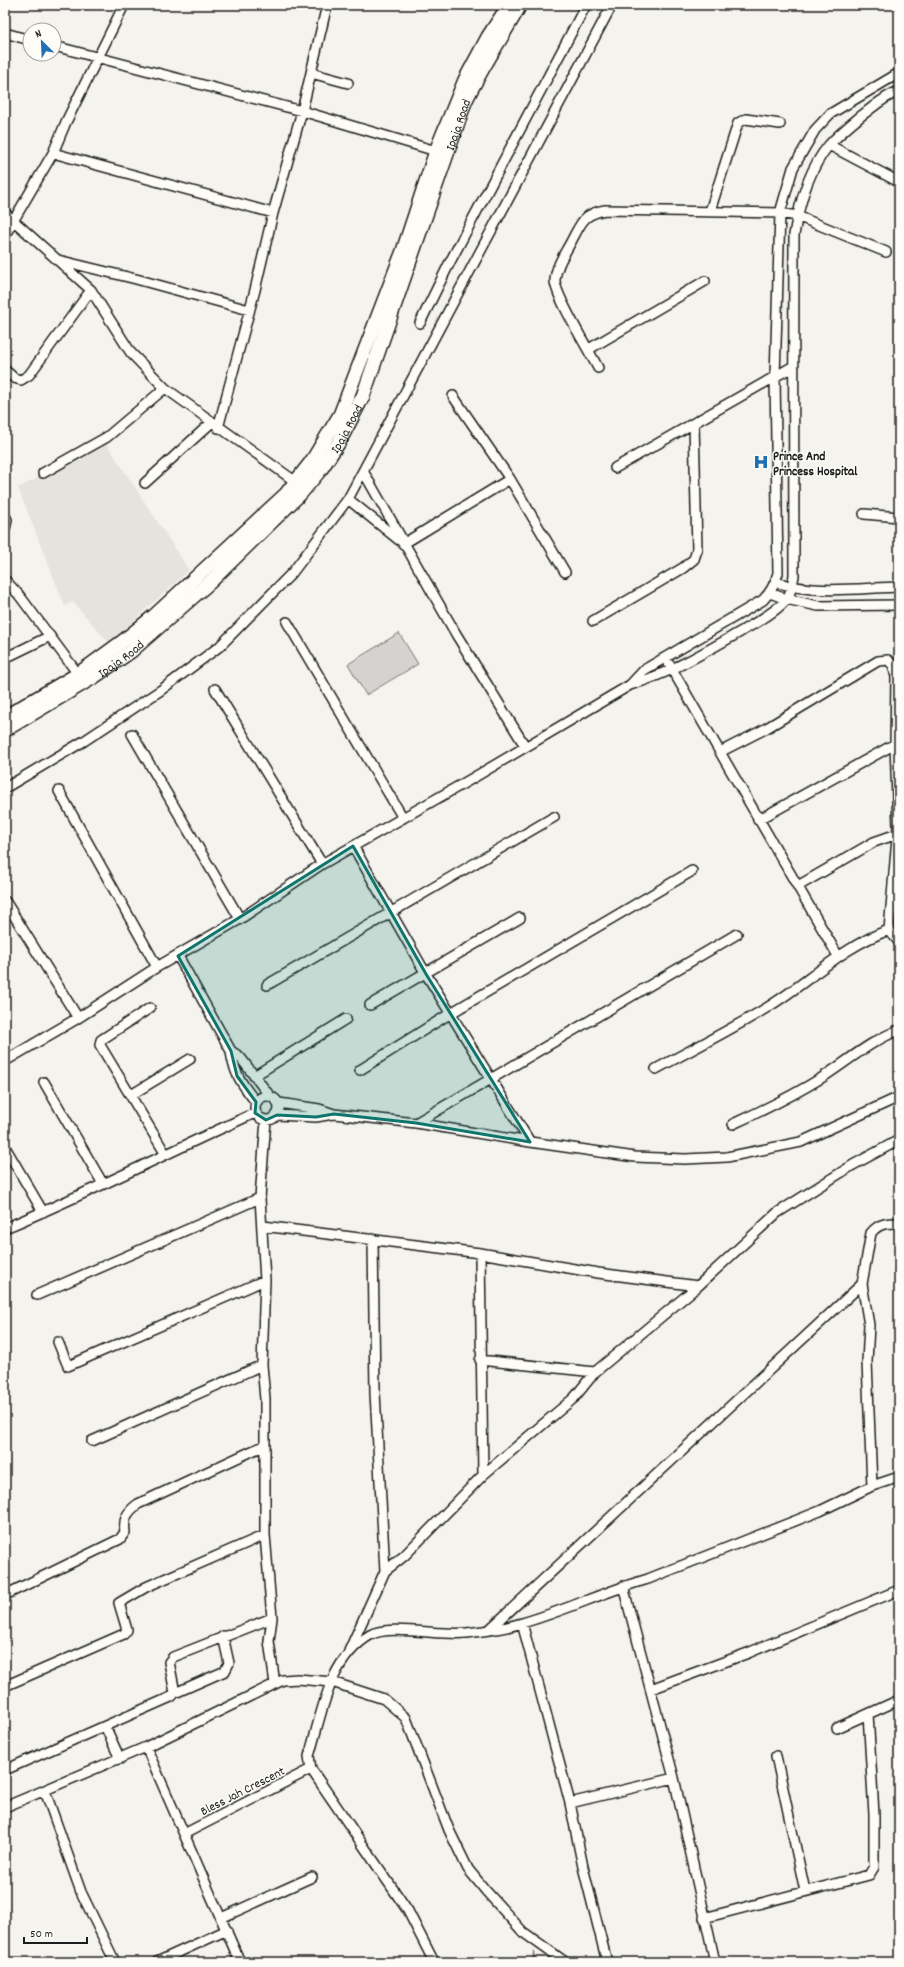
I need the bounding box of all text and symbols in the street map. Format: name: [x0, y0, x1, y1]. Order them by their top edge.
north arrow: [22, 22, 62, 62]
text: N: [33, 26, 45, 43]
street label: Ipaja Road: [442, 97, 477, 153]
street label: Ipaja Road: [327, 402, 369, 458]
place label: Prince And Princess Hospital: [773, 448, 858, 482]
hospital icon: Prince And Princess Hospital: [752, 453, 770, 471]
street label: Ipaja Road: [95, 637, 149, 683]
street label: Bless Jah Crescent: [197, 1763, 289, 1822]
scale bar: [24, 1919, 87, 1945]
text: 50 m: [30, 1926, 53, 1943]

